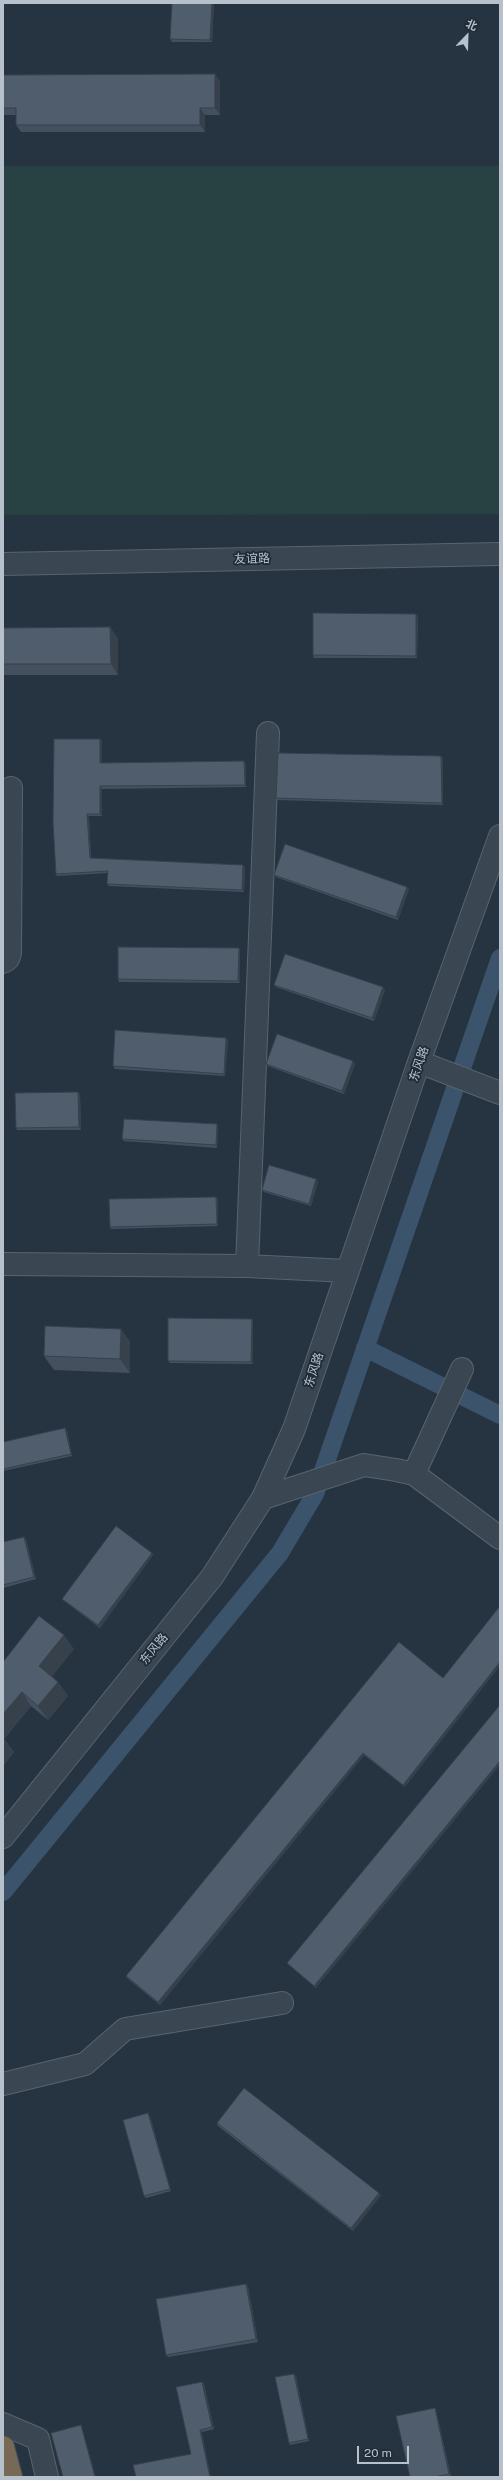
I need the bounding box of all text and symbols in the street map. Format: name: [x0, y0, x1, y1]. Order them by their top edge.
north arrow: [447, 16, 487, 56]
text: 北: [464, 17, 479, 33]
street label: 友谊路: [234, 551, 270, 567]
street label: 东风路: [406, 1045, 432, 1083]
street label: 东风路: [302, 1351, 326, 1389]
street label: 东风路: [137, 1630, 171, 1668]
scale bar: [359, 2438, 411, 2464]
text: 20 m: [364, 2446, 392, 2460]

